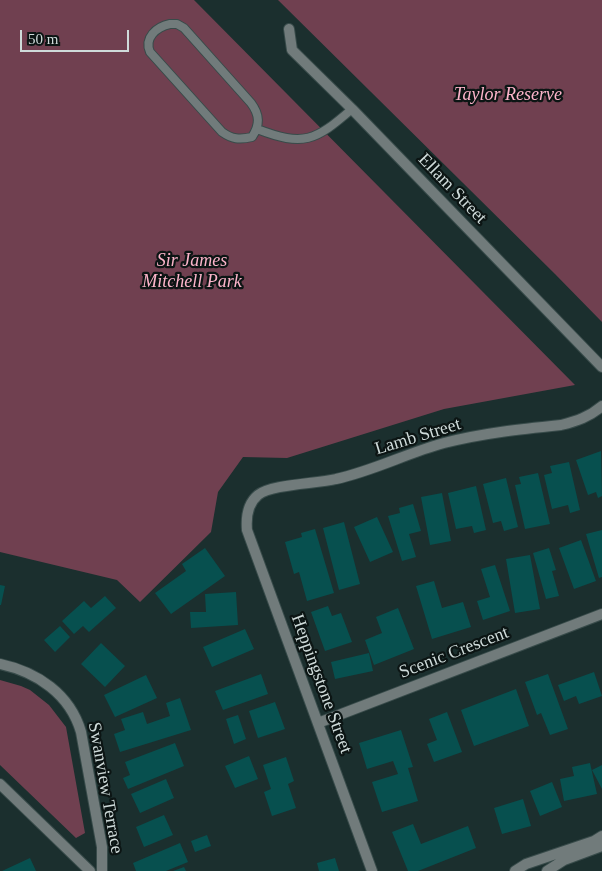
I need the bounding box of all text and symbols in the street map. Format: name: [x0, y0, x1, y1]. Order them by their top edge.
scale bar: [22, 20, 131, 52]
text: 50 m: [28, 31, 58, 47]
park label: Taylor Reserve: [454, 84, 562, 106]
street label: Ellam Street: [413, 149, 491, 229]
park label: Sir James Mitchell Park: [142, 250, 242, 292]
street label: Lamb Street: [373, 414, 463, 460]
street label: Heppingstone Street: [286, 611, 356, 757]
street label: Scenic Crescent: [396, 622, 512, 684]
street label: Swanview Terrace: [83, 721, 127, 855]

